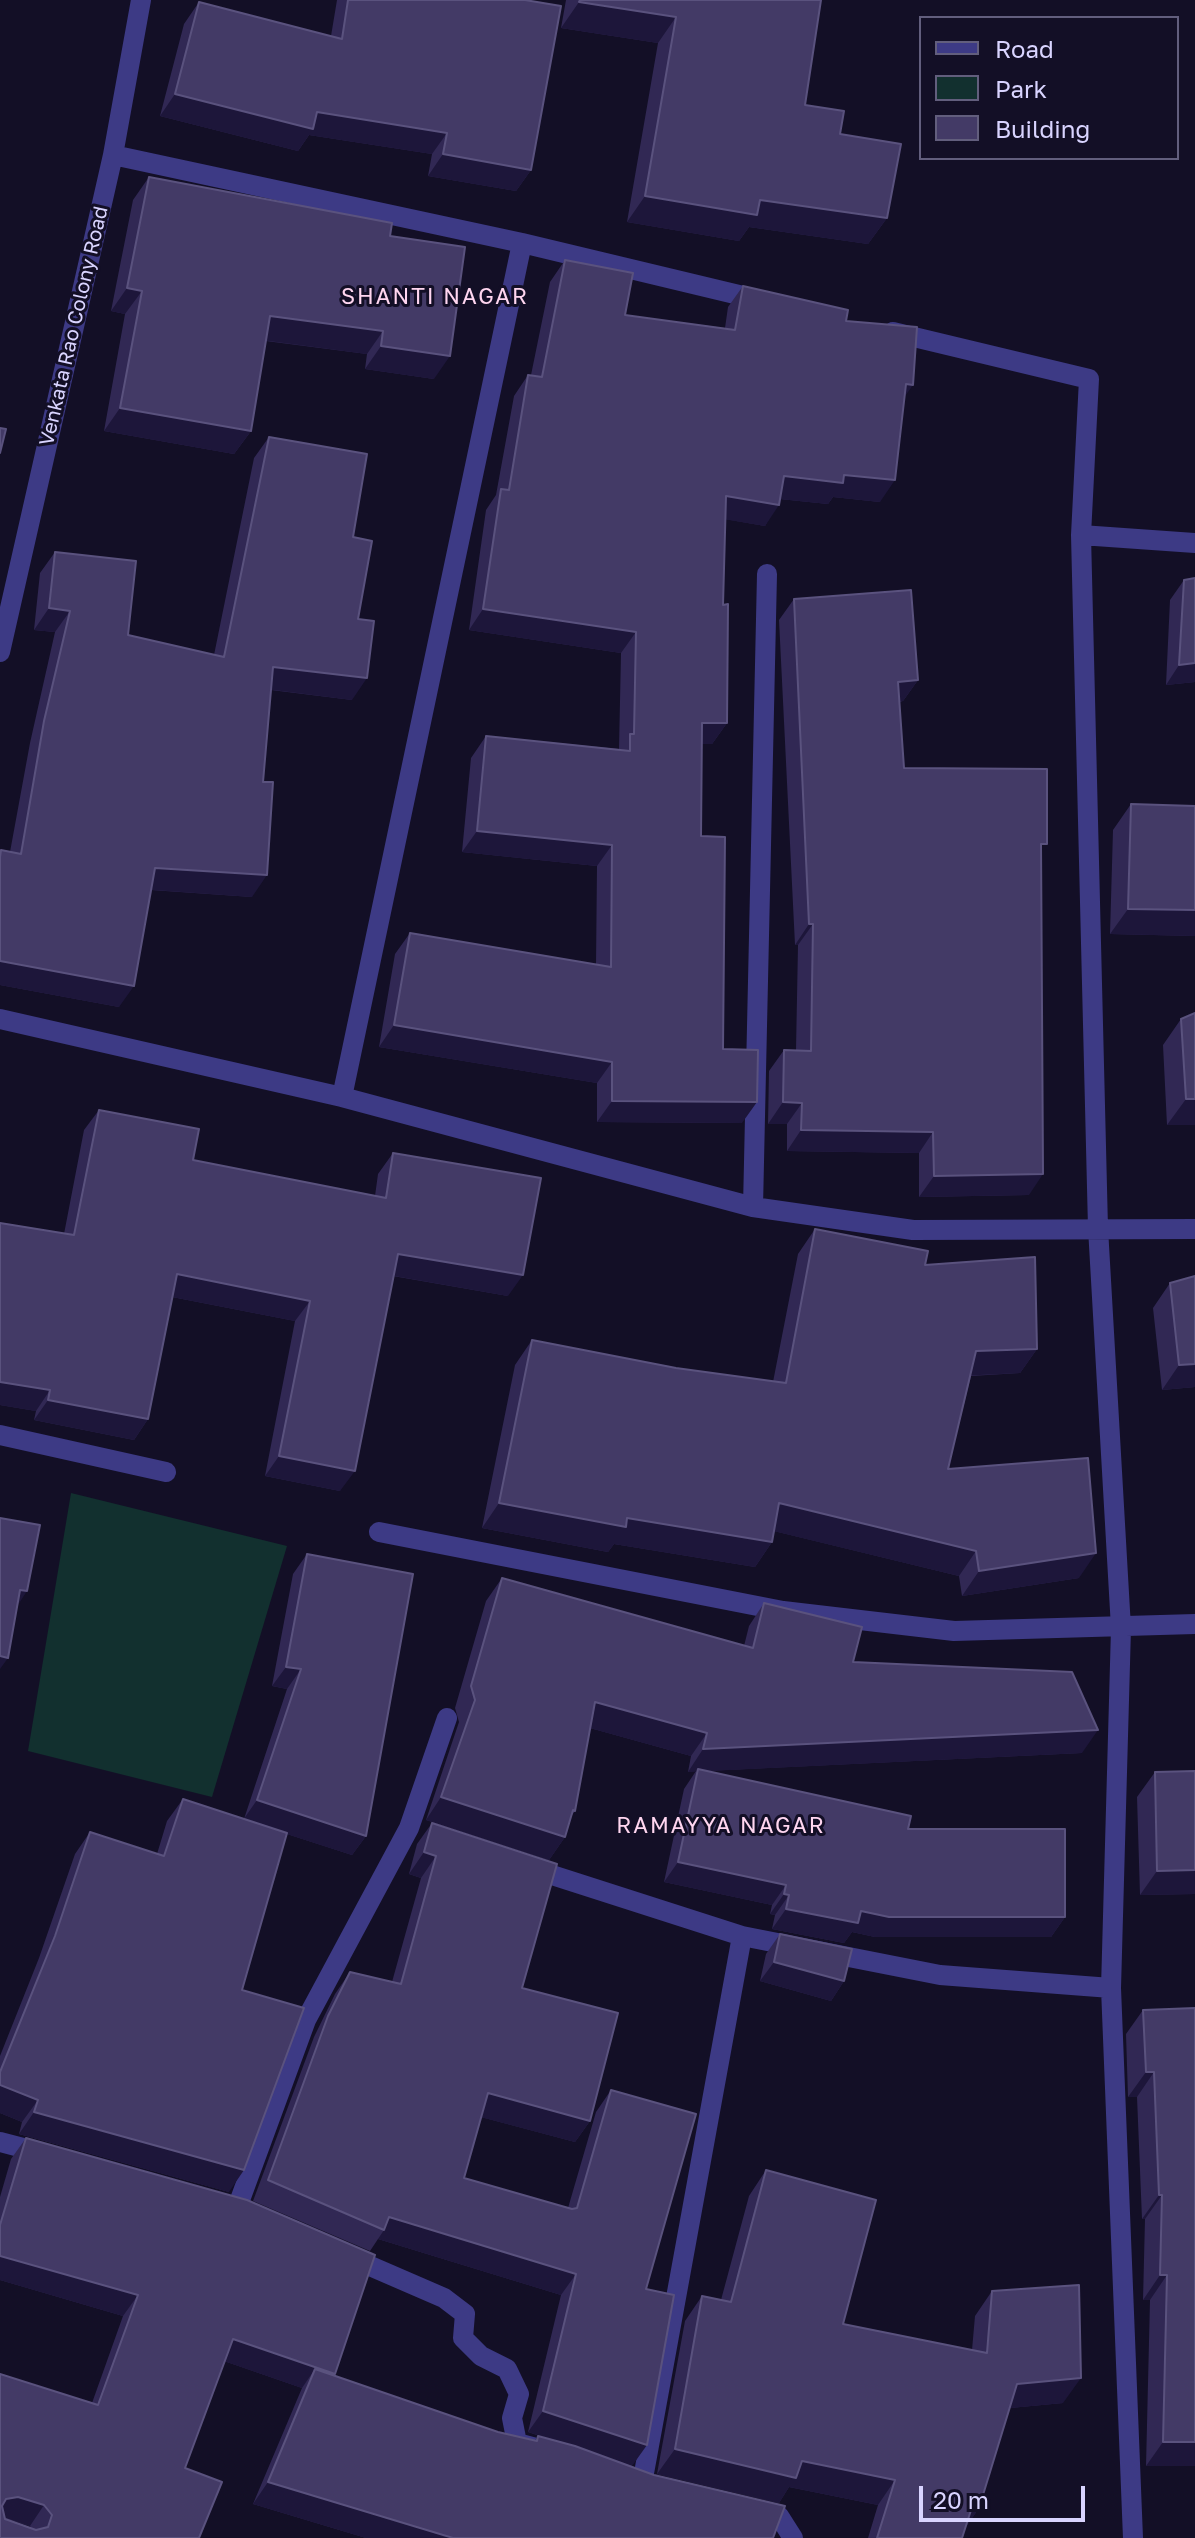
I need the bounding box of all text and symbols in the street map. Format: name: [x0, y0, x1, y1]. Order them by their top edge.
legend: [919, 16, 1179, 160]
text: Road: [995, 34, 1054, 63]
text: Park: [995, 74, 1047, 103]
text: Building: [995, 114, 1090, 143]
street label: Venkata Rao Colony Road: [35, 204, 113, 448]
district label: SHANTI NAGAR: [341, 284, 529, 310]
district label: RAMAYYA NAGAR: [616, 1813, 826, 1839]
scale bar: [923, 2470, 1089, 2520]
text: 20 m: [933, 2485, 989, 2514]

